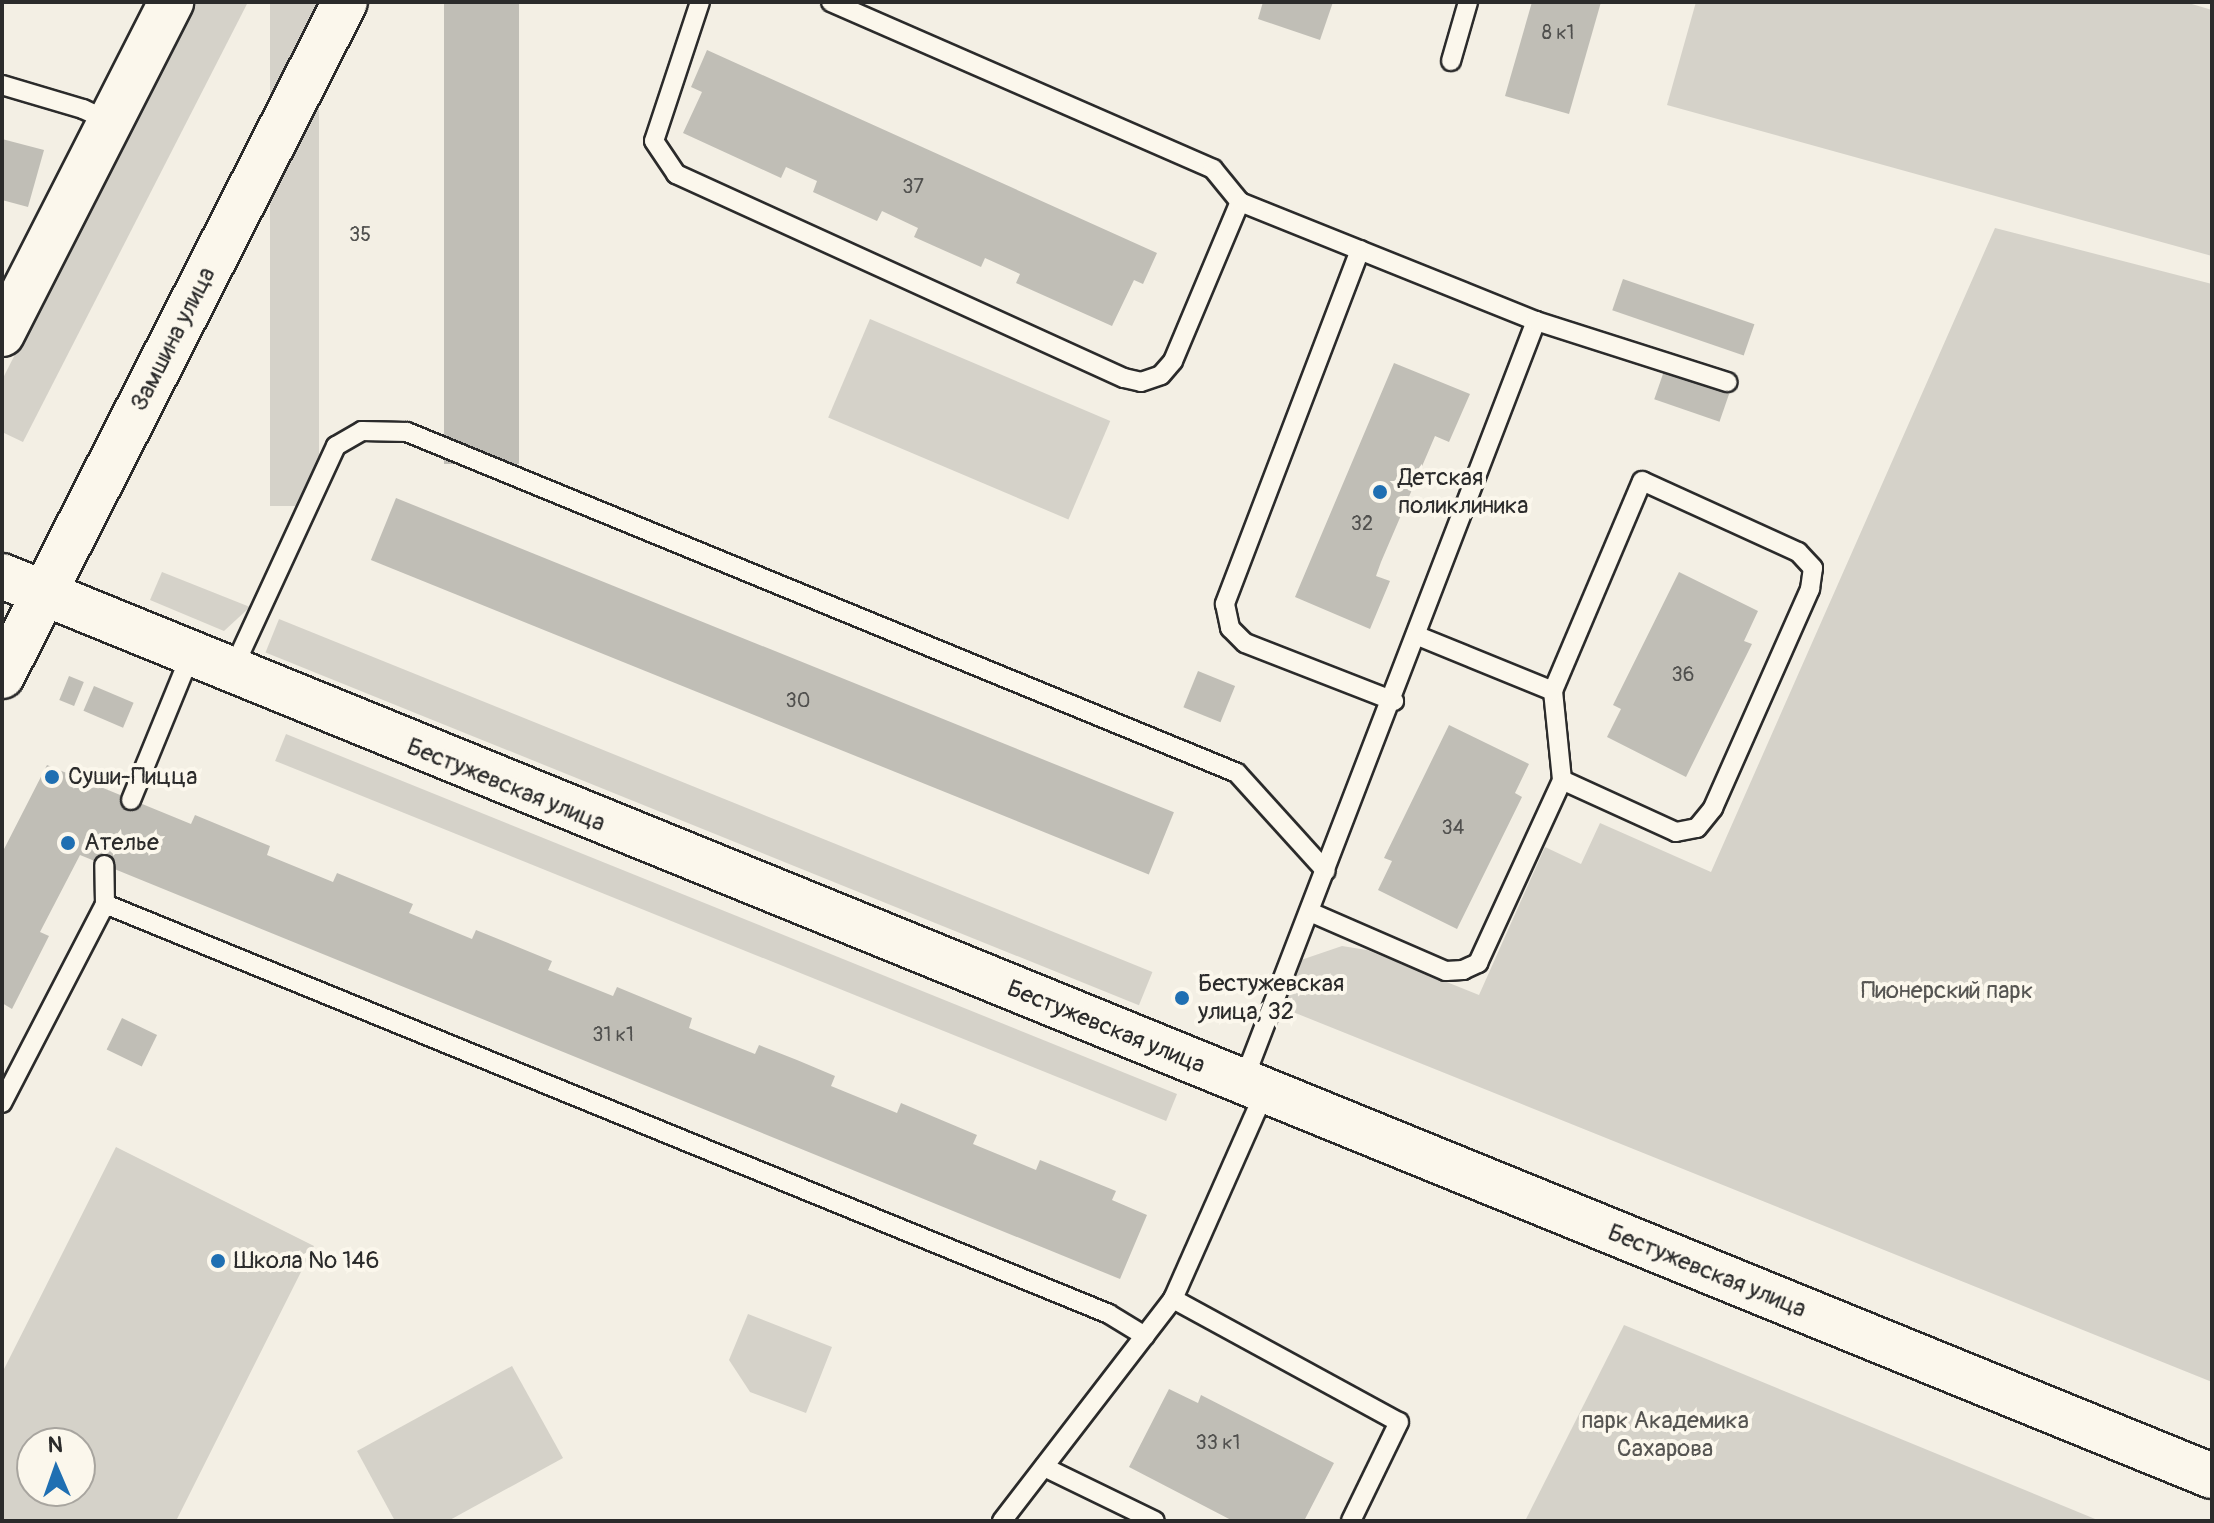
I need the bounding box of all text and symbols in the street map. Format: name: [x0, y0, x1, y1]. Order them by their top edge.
house number: 8 к1: [1542, 20, 1574, 44]
house number: 37: [902, 174, 924, 198]
house number: 35: [349, 222, 371, 246]
street label: Замшина улица: [124, 262, 222, 416]
place label: Детская поликлиника: [1398, 464, 1528, 520]
marker: Детская поликлиника: [1369, 481, 1391, 503]
house number: 32: [1351, 511, 1373, 535]
house number: 36: [1672, 662, 1694, 686]
house number: 30: [786, 688, 810, 712]
street label: Бестужевская улица: [403, 732, 609, 838]
place label: Суши-Пицца: [68, 763, 197, 791]
marker: Суши-Пицца: [43, 768, 61, 786]
house number: 34: [1442, 815, 1464, 839]
place label: Ателье: [84, 829, 159, 857]
marker: Ателье: [59, 834, 77, 852]
place label: Бестужевская улица, 32: [1198, 970, 1344, 1026]
street label: Бестужевская улица: [1003, 974, 1209, 1080]
park label: Пионерский парк: [1861, 977, 2033, 1005]
marker: Бестужевская улица, 32: [1173, 989, 1191, 1007]
house number: 31 к1: [592, 1022, 634, 1046]
street label: Бестужевская улица: [1604, 1218, 1810, 1324]
place label: Школа № 146: [234, 1247, 379, 1275]
marker: Школа № 146: [209, 1252, 227, 1270]
park label: парк Академика Сахарова: [1581, 1407, 1749, 1463]
north arrow: [16, 1427, 96, 1507]
house number: 33 к1: [1196, 1430, 1240, 1454]
text: N: [47, 1431, 63, 1459]

